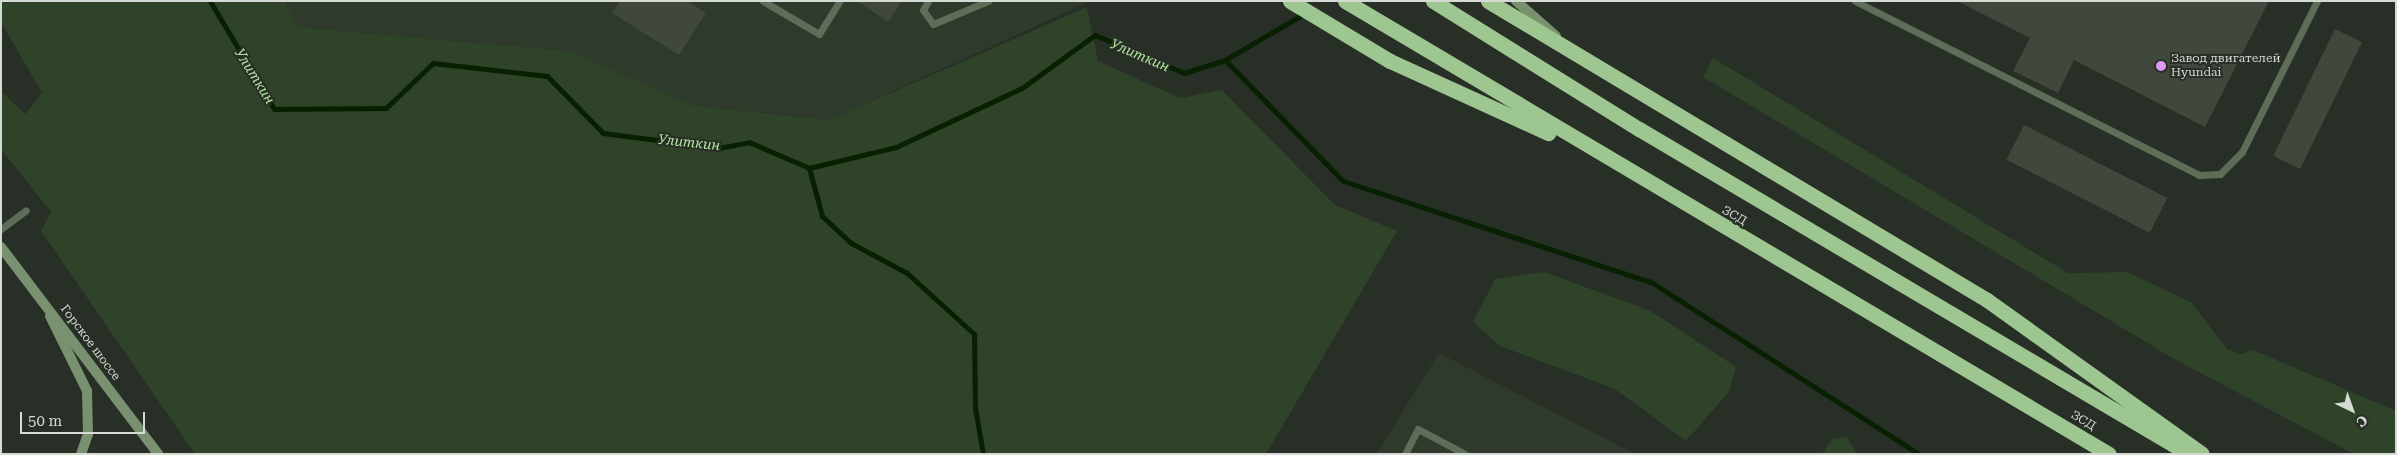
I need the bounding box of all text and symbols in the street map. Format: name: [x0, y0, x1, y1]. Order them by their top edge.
water label: Улиткин: [1108, 35, 1172, 75]
water label: Улиткин: [231, 45, 279, 107]
place label: Завод двигателей Hyundai: [2171, 52, 2281, 80]
marker: Завод двигателей Hyundai: [2155, 60, 2167, 72]
water label: Улиткин: [657, 130, 721, 154]
street label: ЗСД: [1719, 203, 1749, 229]
street label: Горское шоссе: [57, 302, 123, 384]
north arrow: [2327, 385, 2377, 435]
scale bar: [22, 402, 148, 434]
street label: ЗСД: [2068, 408, 2098, 434]
text: 50 m: [28, 412, 62, 430]
text: С: [2353, 412, 2371, 430]

